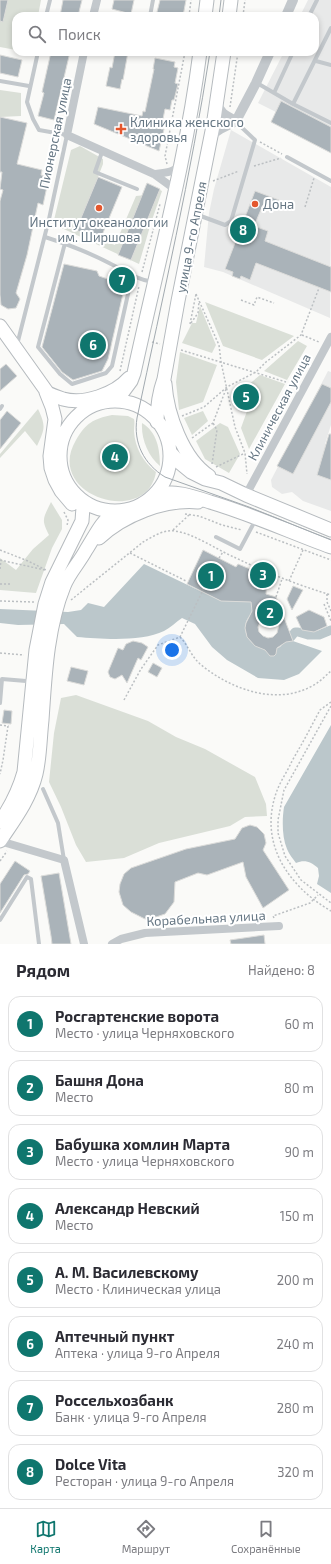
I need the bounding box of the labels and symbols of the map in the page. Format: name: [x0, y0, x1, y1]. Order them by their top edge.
street label: Пионерская улица: [35, 76, 75, 190]
place label: Клиника женского здоровья: [130, 114, 244, 145]
marker: Клиника женского здоровья: [115, 123, 127, 135]
street label: улица 9-го Апреля: [172, 180, 210, 294]
place label: Дона: [263, 196, 294, 212]
marker: Дона: [250, 199, 260, 209]
marker: Институт океанологии им. Ширшова: [94, 203, 104, 213]
place label: Институт океанологии им. Ширшова: [30, 214, 168, 245]
pin: 8: [230, 215, 256, 245]
pin: 7: [109, 265, 135, 295]
pin: 6: [80, 330, 106, 360]
street label: Клиническая улица: [244, 351, 314, 463]
pin: 5: [233, 382, 259, 412]
pin: 4: [102, 442, 128, 472]
pin: 3: [250, 560, 276, 590]
pin: 1: [198, 561, 224, 591]
pin: 2: [257, 598, 283, 628]
your location: [162, 640, 182, 660]
street label: Корабельная улица: [146, 907, 266, 929]

